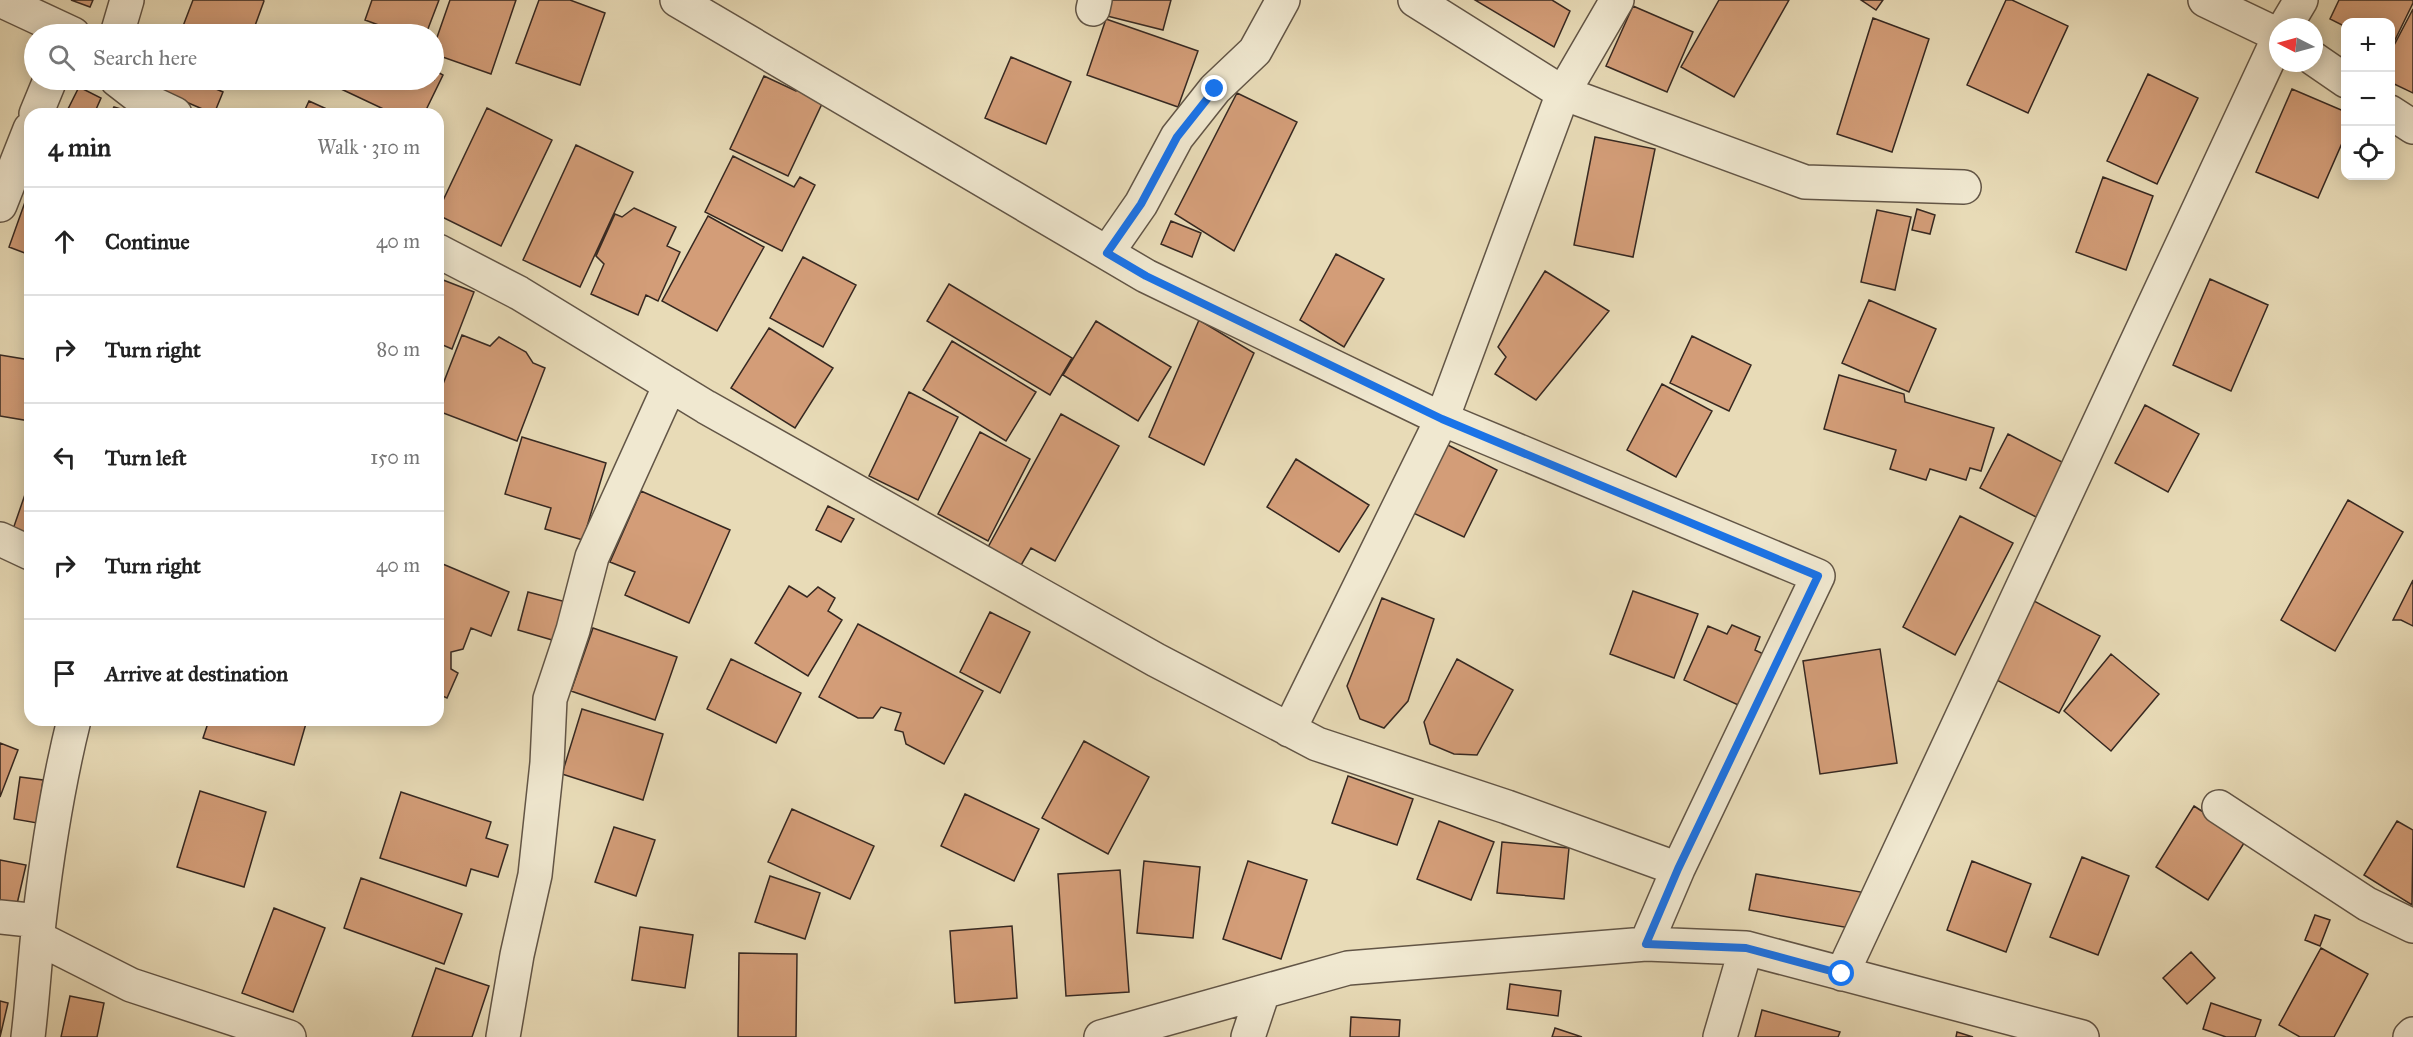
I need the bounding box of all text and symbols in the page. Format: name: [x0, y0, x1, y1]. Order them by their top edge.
north arrow: [2269, 18, 2323, 72]
map controls: [2341, 18, 2395, 180]
button: +: [2341, 18, 2395, 72]
search box: [24, 24, 444, 90]
icon: search: [45, 41, 78, 74]
text: Search here: [93, 44, 197, 71]
button: −: [2341, 72, 2395, 126]
route end: [1201, 75, 1227, 101]
button: locate: [2341, 126, 2395, 180]
text: 4 min: [48, 131, 111, 163]
text: Walk · 310 m: [317, 135, 420, 159]
icon: ahead: [48, 225, 81, 258]
text: Continue: [105, 228, 190, 255]
text: 40 m: [376, 229, 420, 253]
icon: right: [48, 333, 81, 366]
text: Turn right: [105, 336, 201, 363]
text: 80 m: [377, 337, 420, 361]
icon: left: [48, 441, 81, 474]
text: Turn left: [105, 444, 187, 471]
text: 150 m: [370, 445, 420, 469]
icon: right: [48, 549, 81, 582]
text: Turn right: [105, 552, 201, 579]
text: 40 m: [376, 553, 420, 577]
icon: arrive: [48, 657, 81, 690]
text: Arrive at destination: [105, 660, 288, 687]
route start: [1828, 960, 1854, 986]

